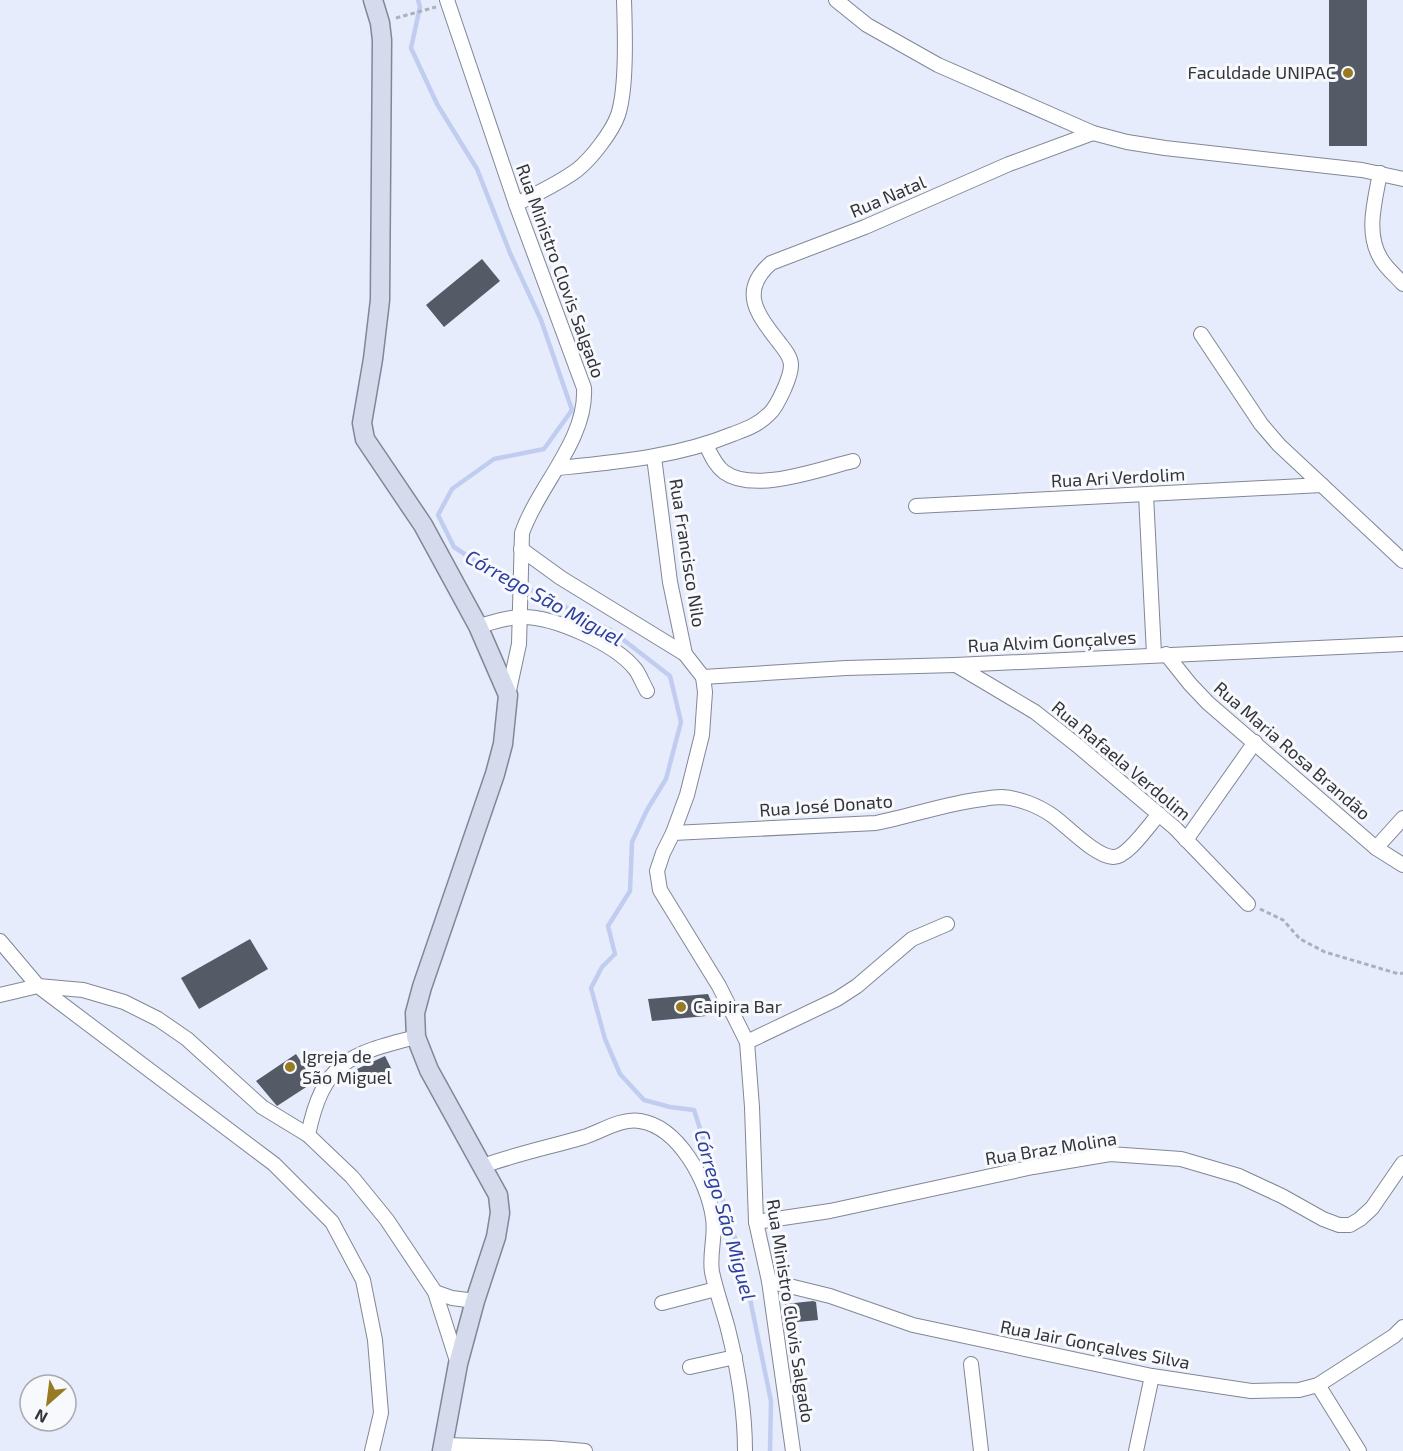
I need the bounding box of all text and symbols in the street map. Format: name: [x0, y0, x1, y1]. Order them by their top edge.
place label: Faculdade UNIPAC: [1187, 61, 1336, 83]
marker: Faculdade UNIPAC: [1341, 66, 1355, 80]
street label: Rua Ministro Clovis Salgado: [512, 161, 610, 381]
street label: Rua Natal: [847, 170, 929, 222]
street label: Rua Ari Verdolim: [1050, 462, 1186, 492]
street label: Rua Francisco Nilo: [665, 477, 711, 629]
water label: Córrego São Miguel: [461, 544, 627, 650]
street label: Rua Alvim Gonçalves: [967, 626, 1137, 657]
street label: Rua Maria Rosa Brandão: [1210, 676, 1375, 824]
street label: Rua Rafaela Verdolim: [1048, 696, 1196, 825]
street label: Rua José Donato: [758, 789, 893, 821]
place label: Caipira Bar: [693, 995, 782, 1017]
marker: Caipira Bar: [674, 1000, 688, 1014]
place label: Igreja de São Miguel: [302, 1045, 392, 1088]
marker: Igreja de São Miguel: [283, 1060, 297, 1074]
water label: Córrego São Miguel: [690, 1127, 762, 1303]
street label: Rua Braz Molina: [983, 1127, 1118, 1169]
street label: Rua Ministro Clovis Salgado: [762, 1197, 820, 1424]
street label: Rua Jair Gonçalves Silva: [998, 1315, 1192, 1374]
north arrow: [18, 1373, 78, 1433]
text: N: [31, 1406, 50, 1428]

